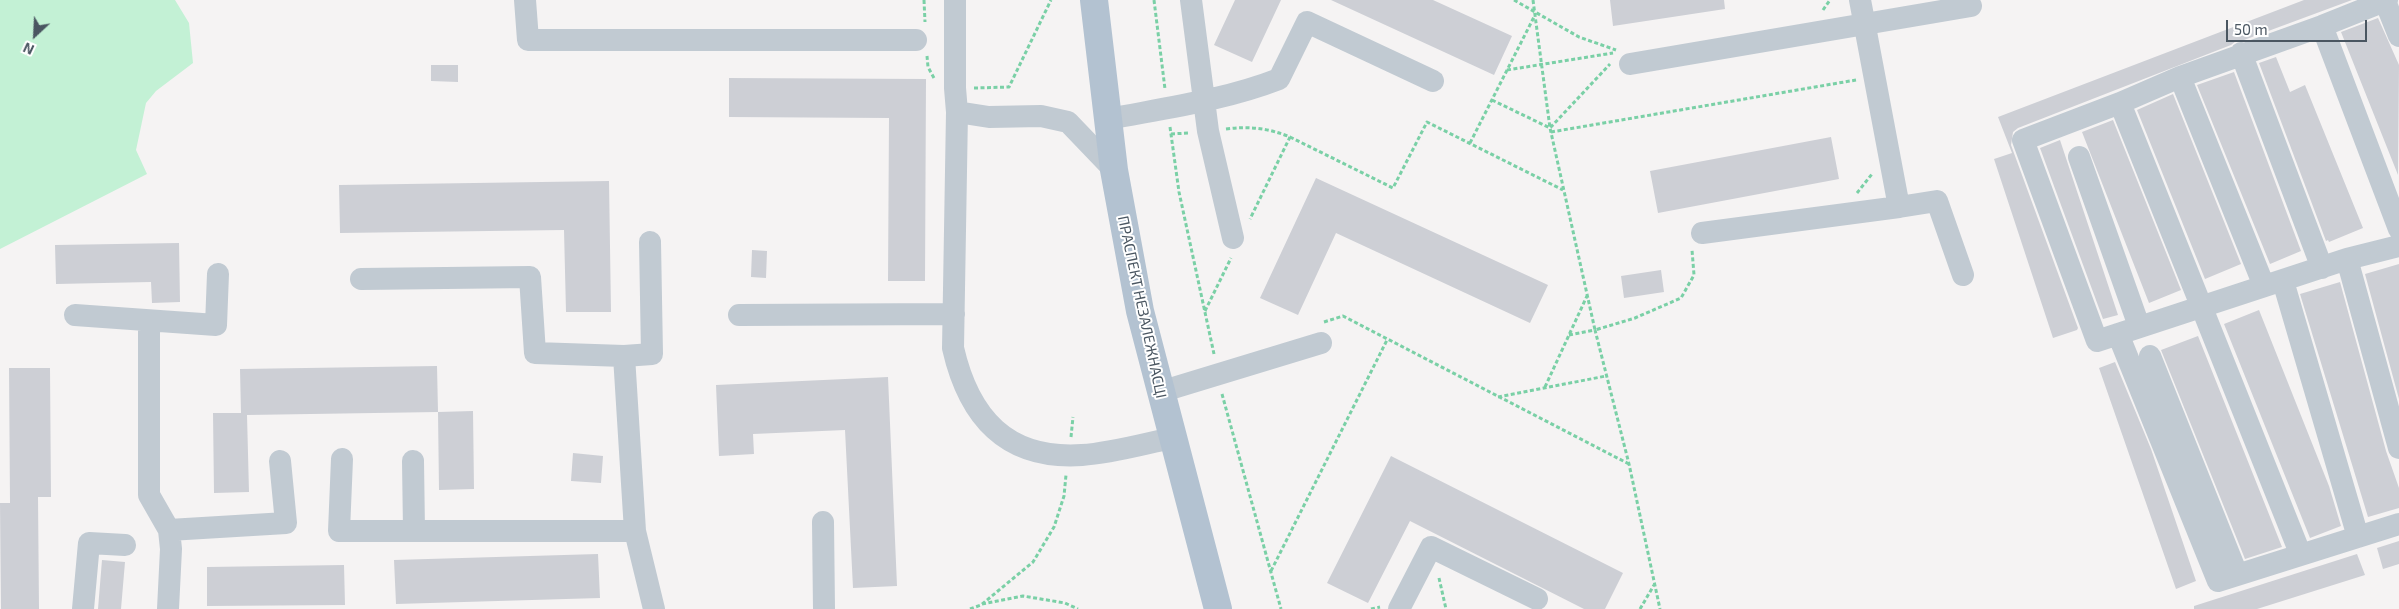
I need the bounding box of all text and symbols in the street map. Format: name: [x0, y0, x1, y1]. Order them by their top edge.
north arrow: [10, 10, 60, 60]
scale bar: [2229, 10, 2370, 42]
text: 50 m: [2234, 20, 2268, 38]
text: N: [20, 39, 37, 59]
street label: ПРАСПЕКТ НЕЗАЛЕЖНАСЦІ: [1114, 214, 1170, 400]

